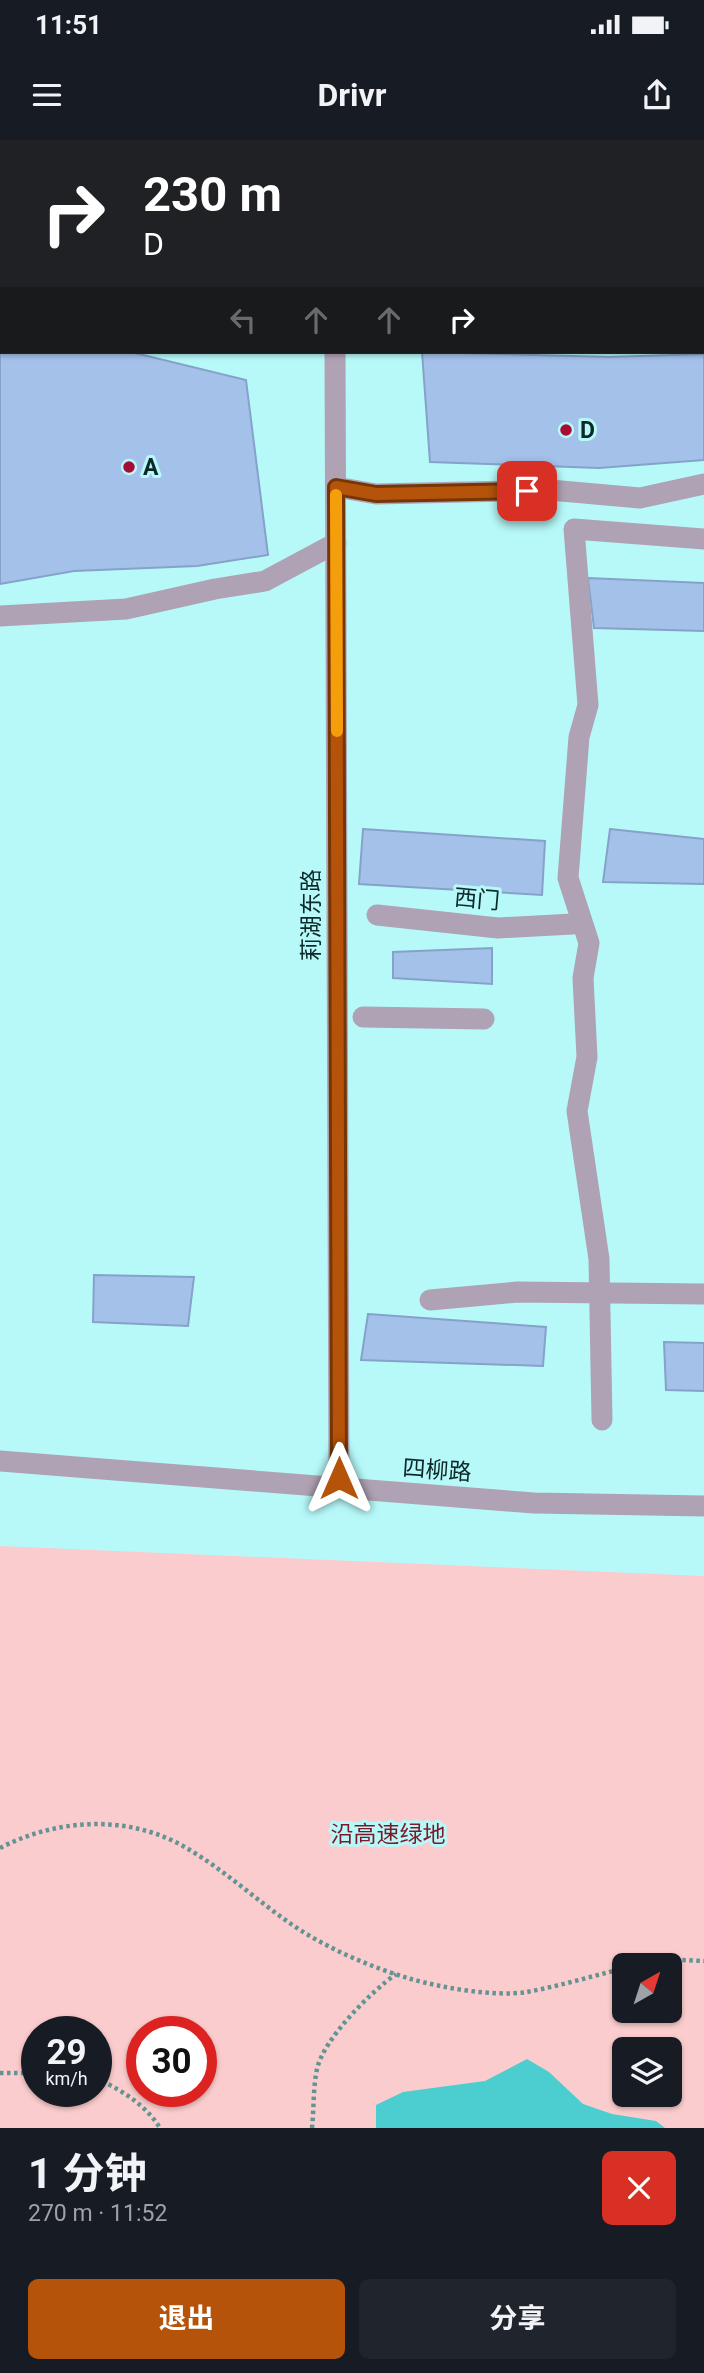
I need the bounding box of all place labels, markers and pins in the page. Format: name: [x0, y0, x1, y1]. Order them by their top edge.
place label: D: [580, 417, 595, 444]
marker: D: [558, 422, 574, 438]
place label: A: [143, 454, 159, 481]
marker: A: [121, 459, 137, 475]
pin: [497, 461, 557, 521]

